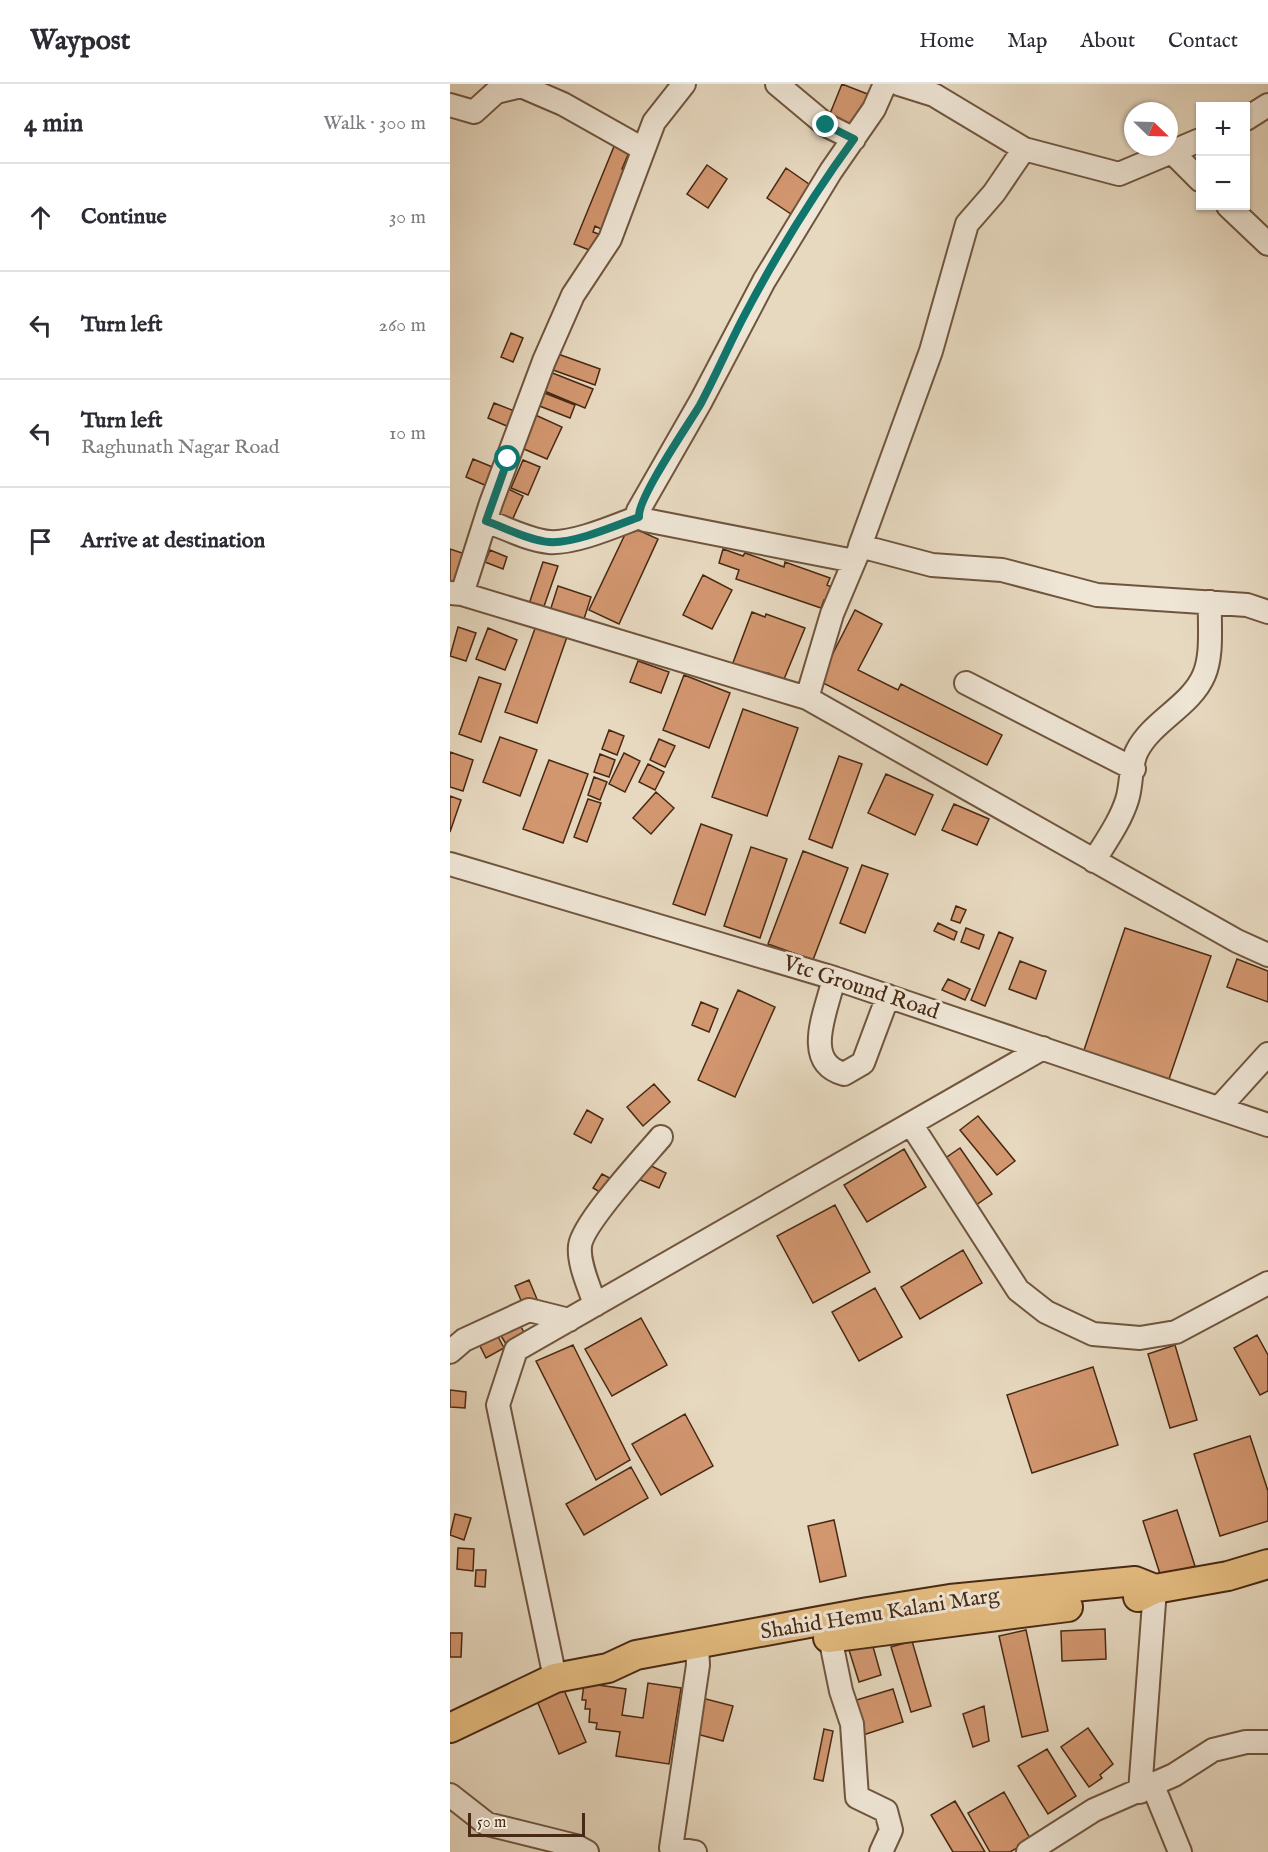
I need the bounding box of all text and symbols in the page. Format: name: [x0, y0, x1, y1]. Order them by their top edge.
text: Waypost: [30, 24, 130, 59]
text: Home: [919, 28, 974, 55]
text: Map: [1007, 28, 1047, 55]
text: About: [1080, 28, 1135, 55]
text: Contact: [1168, 28, 1238, 55]
north arrow: [1124, 102, 1178, 156]
map controls: [1196, 102, 1250, 210]
button: +: [1196, 102, 1250, 156]
text: 4 min: [24, 107, 83, 140]
text: Walk · 300 m: [323, 111, 426, 136]
route end: [812, 111, 838, 137]
button: −: [1196, 156, 1250, 210]
icon: ahead: [24, 201, 57, 234]
text: Continue: [81, 203, 167, 231]
text: 30 m: [389, 205, 426, 230]
icon: left: [24, 309, 57, 342]
text: Turn left: [81, 311, 163, 339]
text: 260 m: [379, 313, 426, 338]
text: Turn left: [81, 407, 163, 435]
icon: left: [24, 417, 57, 450]
text: 10 m: [389, 421, 426, 446]
text: Raghunath Nagar Road: [81, 435, 279, 460]
route start: [494, 445, 520, 471]
icon: arrive: [24, 525, 57, 558]
text: Arrive at destination: [81, 527, 265, 555]
street label: Vtc Ground Road: [779, 949, 943, 1026]
street label: Shahid Hemu Kalani Marg: [758, 1581, 1003, 1647]
scale bar: [468, 1810, 585, 1838]
text: 50 m: [477, 1813, 506, 1833]

